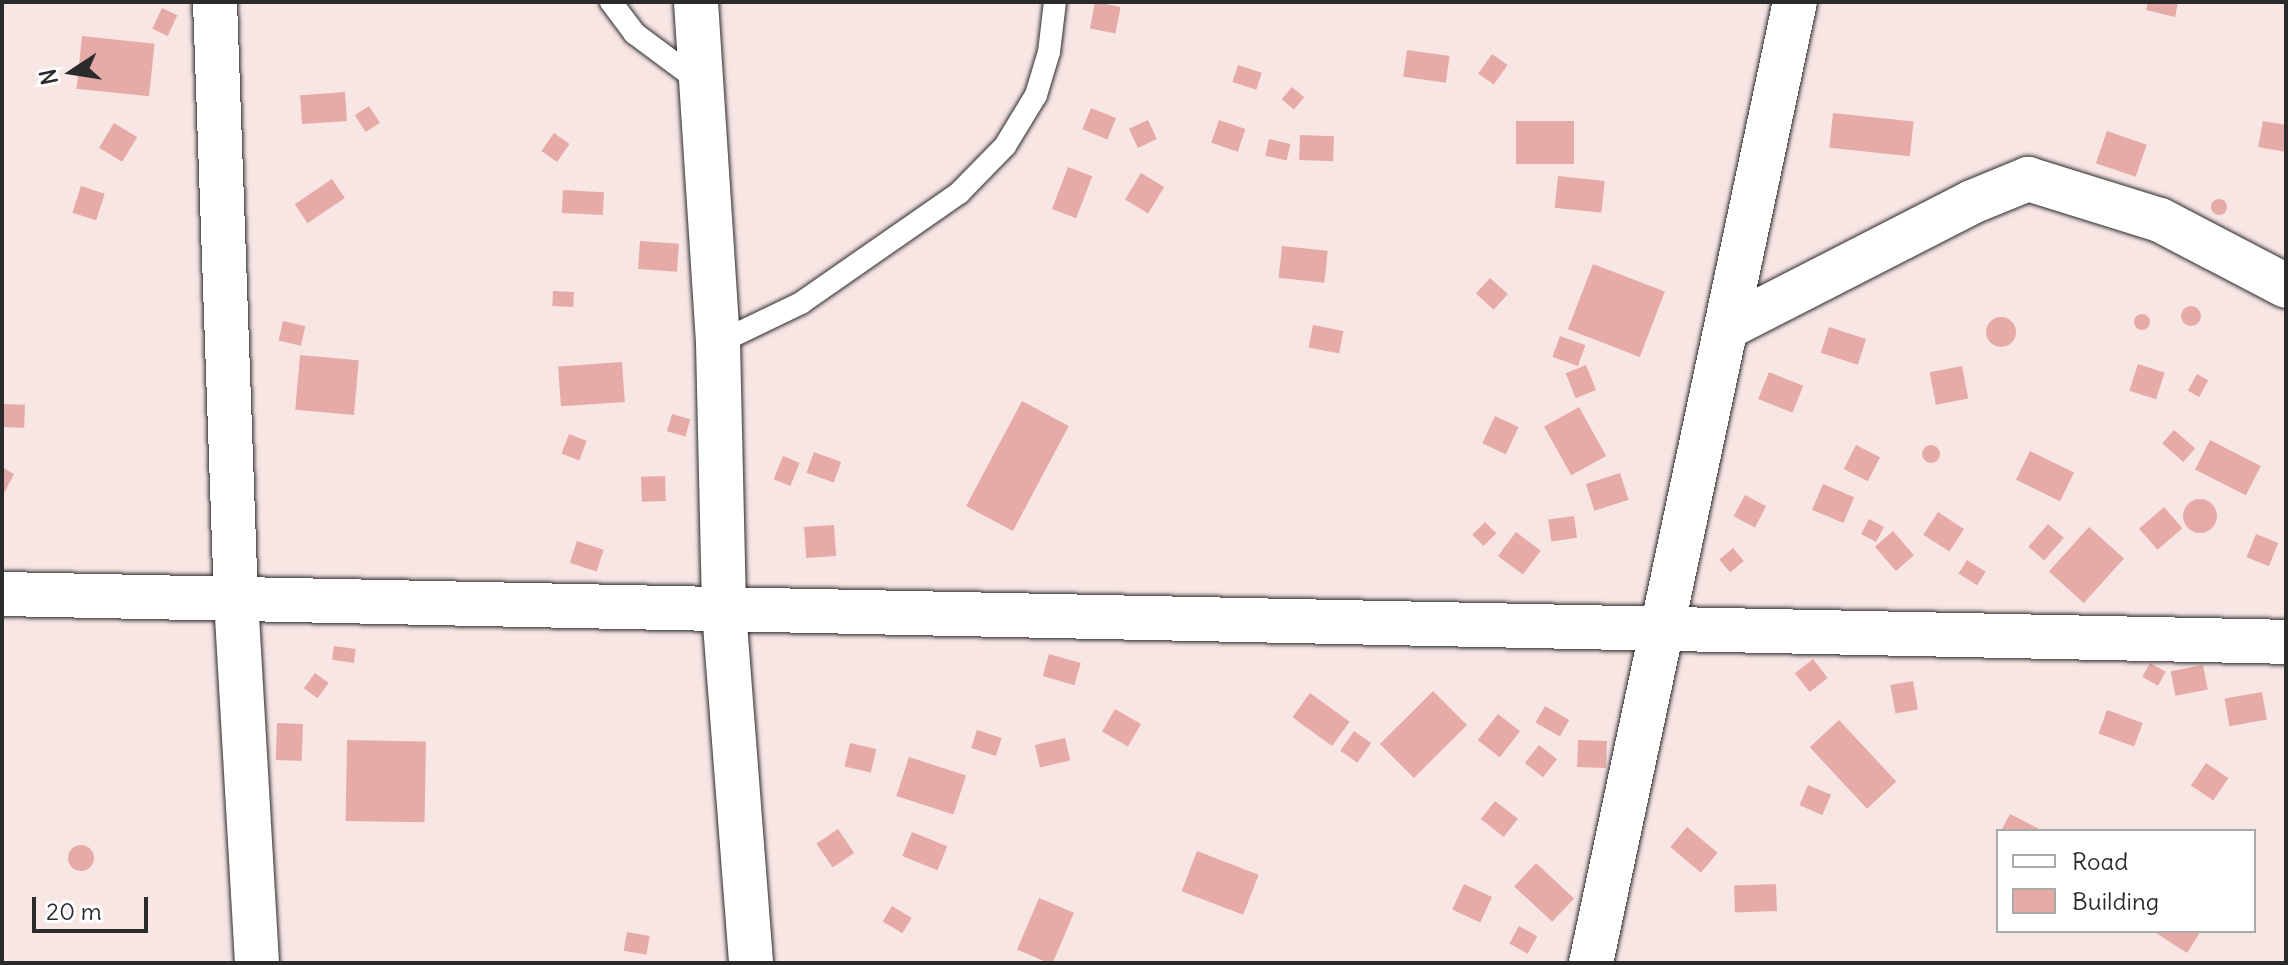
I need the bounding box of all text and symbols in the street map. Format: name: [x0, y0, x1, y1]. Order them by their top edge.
north arrow: [32, 32, 112, 112]
text: N: [33, 67, 64, 87]
legend: [1996, 829, 2256, 933]
text: Road: [2072, 846, 2128, 876]
scale bar: [36, 881, 152, 931]
text: Building: [2072, 886, 2159, 916]
text: 20 m: [46, 896, 102, 926]

